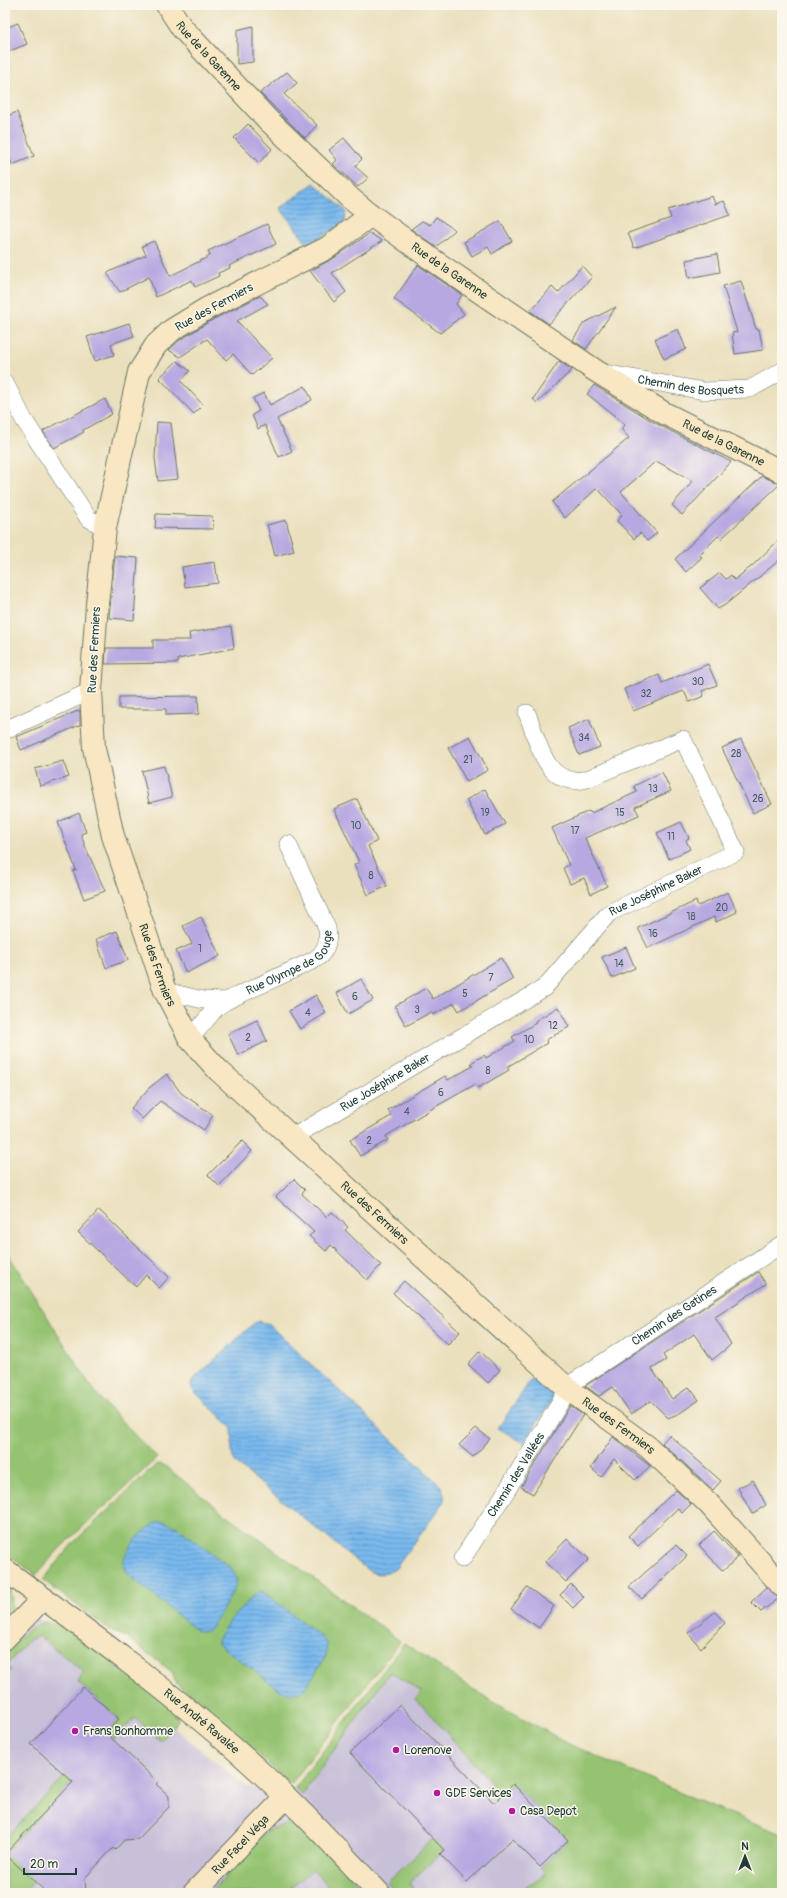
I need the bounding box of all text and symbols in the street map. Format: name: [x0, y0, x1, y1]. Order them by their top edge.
street label: Rue de la Garenne: [172, 19, 244, 95]
street label: Rue de la Garenne: [408, 240, 491, 303]
street label: Rue des Fermiers: [173, 280, 256, 335]
street label: Chemin des Bosquets: [636, 372, 745, 399]
street label: Rue de la Garenne: [680, 416, 767, 470]
street label: Rue des Fermiers: [85, 606, 104, 694]
house number: 30: [692, 676, 704, 688]
house number: 32: [640, 688, 652, 700]
house number: 34: [578, 732, 590, 744]
house number: 28: [731, 748, 741, 760]
house number: 21: [463, 754, 473, 766]
house number: 13: [648, 783, 658, 795]
house number: 26: [752, 793, 764, 805]
house number: 19: [480, 807, 490, 819]
house number: 15: [615, 807, 625, 819]
house number: 10: [351, 820, 362, 832]
house number: 17: [570, 825, 580, 837]
house number: 11: [667, 831, 675, 843]
street label: Rue Joséphine Baker: [607, 862, 706, 920]
house number: 8: [368, 870, 374, 882]
house number: 20: [716, 902, 728, 914]
house number: 18: [687, 911, 695, 923]
street label: Rue des Fermiers: [135, 922, 179, 1010]
house number: 16: [648, 928, 658, 940]
street label: Rue Olympe de Gouge: [244, 930, 336, 999]
house number: 1: [198, 943, 202, 955]
house number: 14: [614, 958, 624, 970]
house number: 7: [488, 972, 494, 984]
house number: 5: [462, 988, 468, 1000]
house number: 6: [352, 991, 358, 1003]
house number: 3: [414, 1004, 420, 1016]
house number: 4: [305, 1007, 311, 1019]
house number: 12: [548, 1020, 558, 1032]
house number: 2: [245, 1032, 251, 1044]
house number: 10: [524, 1034, 535, 1046]
street label: Rue Joséphine Baker: [338, 1050, 434, 1115]
house number: 8: [485, 1065, 491, 1077]
house number: 6: [438, 1087, 444, 1099]
house number: 4: [404, 1106, 410, 1118]
house number: 2: [366, 1135, 372, 1147]
street label: Rue des Fermiers: [337, 1178, 412, 1248]
street label: Chemin des Gatines: [629, 1282, 720, 1349]
street label: Rue des Fermiers: [579, 1394, 658, 1458]
street label: Chemin des Vallées: [484, 1429, 549, 1520]
street label: Rue André Ravalée: [160, 1686, 242, 1758]
place label: Frans Bonhomme: [83, 1724, 173, 1739]
marker: Frans Bonhomme: [70, 1726, 80, 1736]
place label: Lorenove: [404, 1743, 452, 1758]
marker: Lorenove: [391, 1745, 401, 1755]
place label: GDE Services: [445, 1786, 512, 1801]
marker: GDE Services: [432, 1788, 442, 1798]
place label: Casa Depot: [520, 1804, 577, 1819]
marker: Casa Depot: [507, 1806, 517, 1816]
street label: Rue Facel Véga: [209, 1812, 273, 1878]
north arrow: [725, 1836, 765, 1876]
text: N: [741, 1840, 749, 1853]
scale bar: [24, 1850, 76, 1876]
text: 20 m: [30, 1857, 59, 1872]

